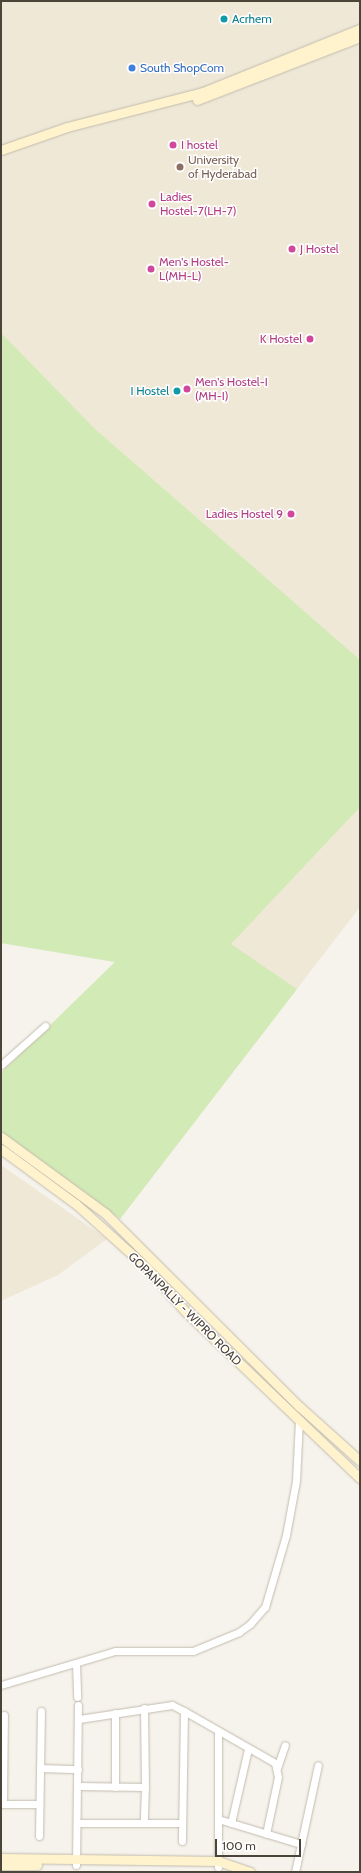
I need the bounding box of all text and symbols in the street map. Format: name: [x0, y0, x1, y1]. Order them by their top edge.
place label: Acrhem: [232, 12, 272, 26]
marker: Acrhem: [219, 14, 229, 24]
place label: South ShopCom: [140, 61, 224, 75]
marker: South ShopCom: [127, 63, 137, 73]
place label: I hostel: [181, 138, 218, 152]
marker: I hostel: [168, 140, 178, 150]
place label: University of Hyderabad: [188, 153, 257, 181]
marker: University of Hyderabad: [175, 162, 185, 172]
place label: Ladies Hostel-7(LH-7): [160, 190, 236, 218]
marker: Ladies Hostel-7(LH-7): [147, 199, 157, 209]
place label: J Hostel: [300, 242, 339, 256]
marker: J Hostel: [287, 244, 297, 254]
place label: Men's Hostel- L(MH-L): [159, 255, 229, 283]
marker: Men's Hostel- L(MH-L): [146, 264, 156, 274]
place label: K Hostel: [260, 332, 302, 346]
marker: K Hostel: [305, 334, 315, 344]
place label: Men's Hostel-I (MH-I): [195, 375, 268, 403]
place label: I Hostel: [130, 384, 169, 398]
marker: Men's Hostel-I (MH-I): [182, 384, 192, 394]
marker: I Hostel: [172, 386, 182, 396]
place label: Ladies Hostel 9: [206, 507, 283, 521]
marker: Ladies Hostel 9: [286, 509, 296, 519]
street label: GOPANPALLY - WIPRO ROAD: [125, 1249, 245, 1369]
scale bar: [217, 1831, 303, 1857]
text: 100 m: [222, 1838, 256, 1853]

